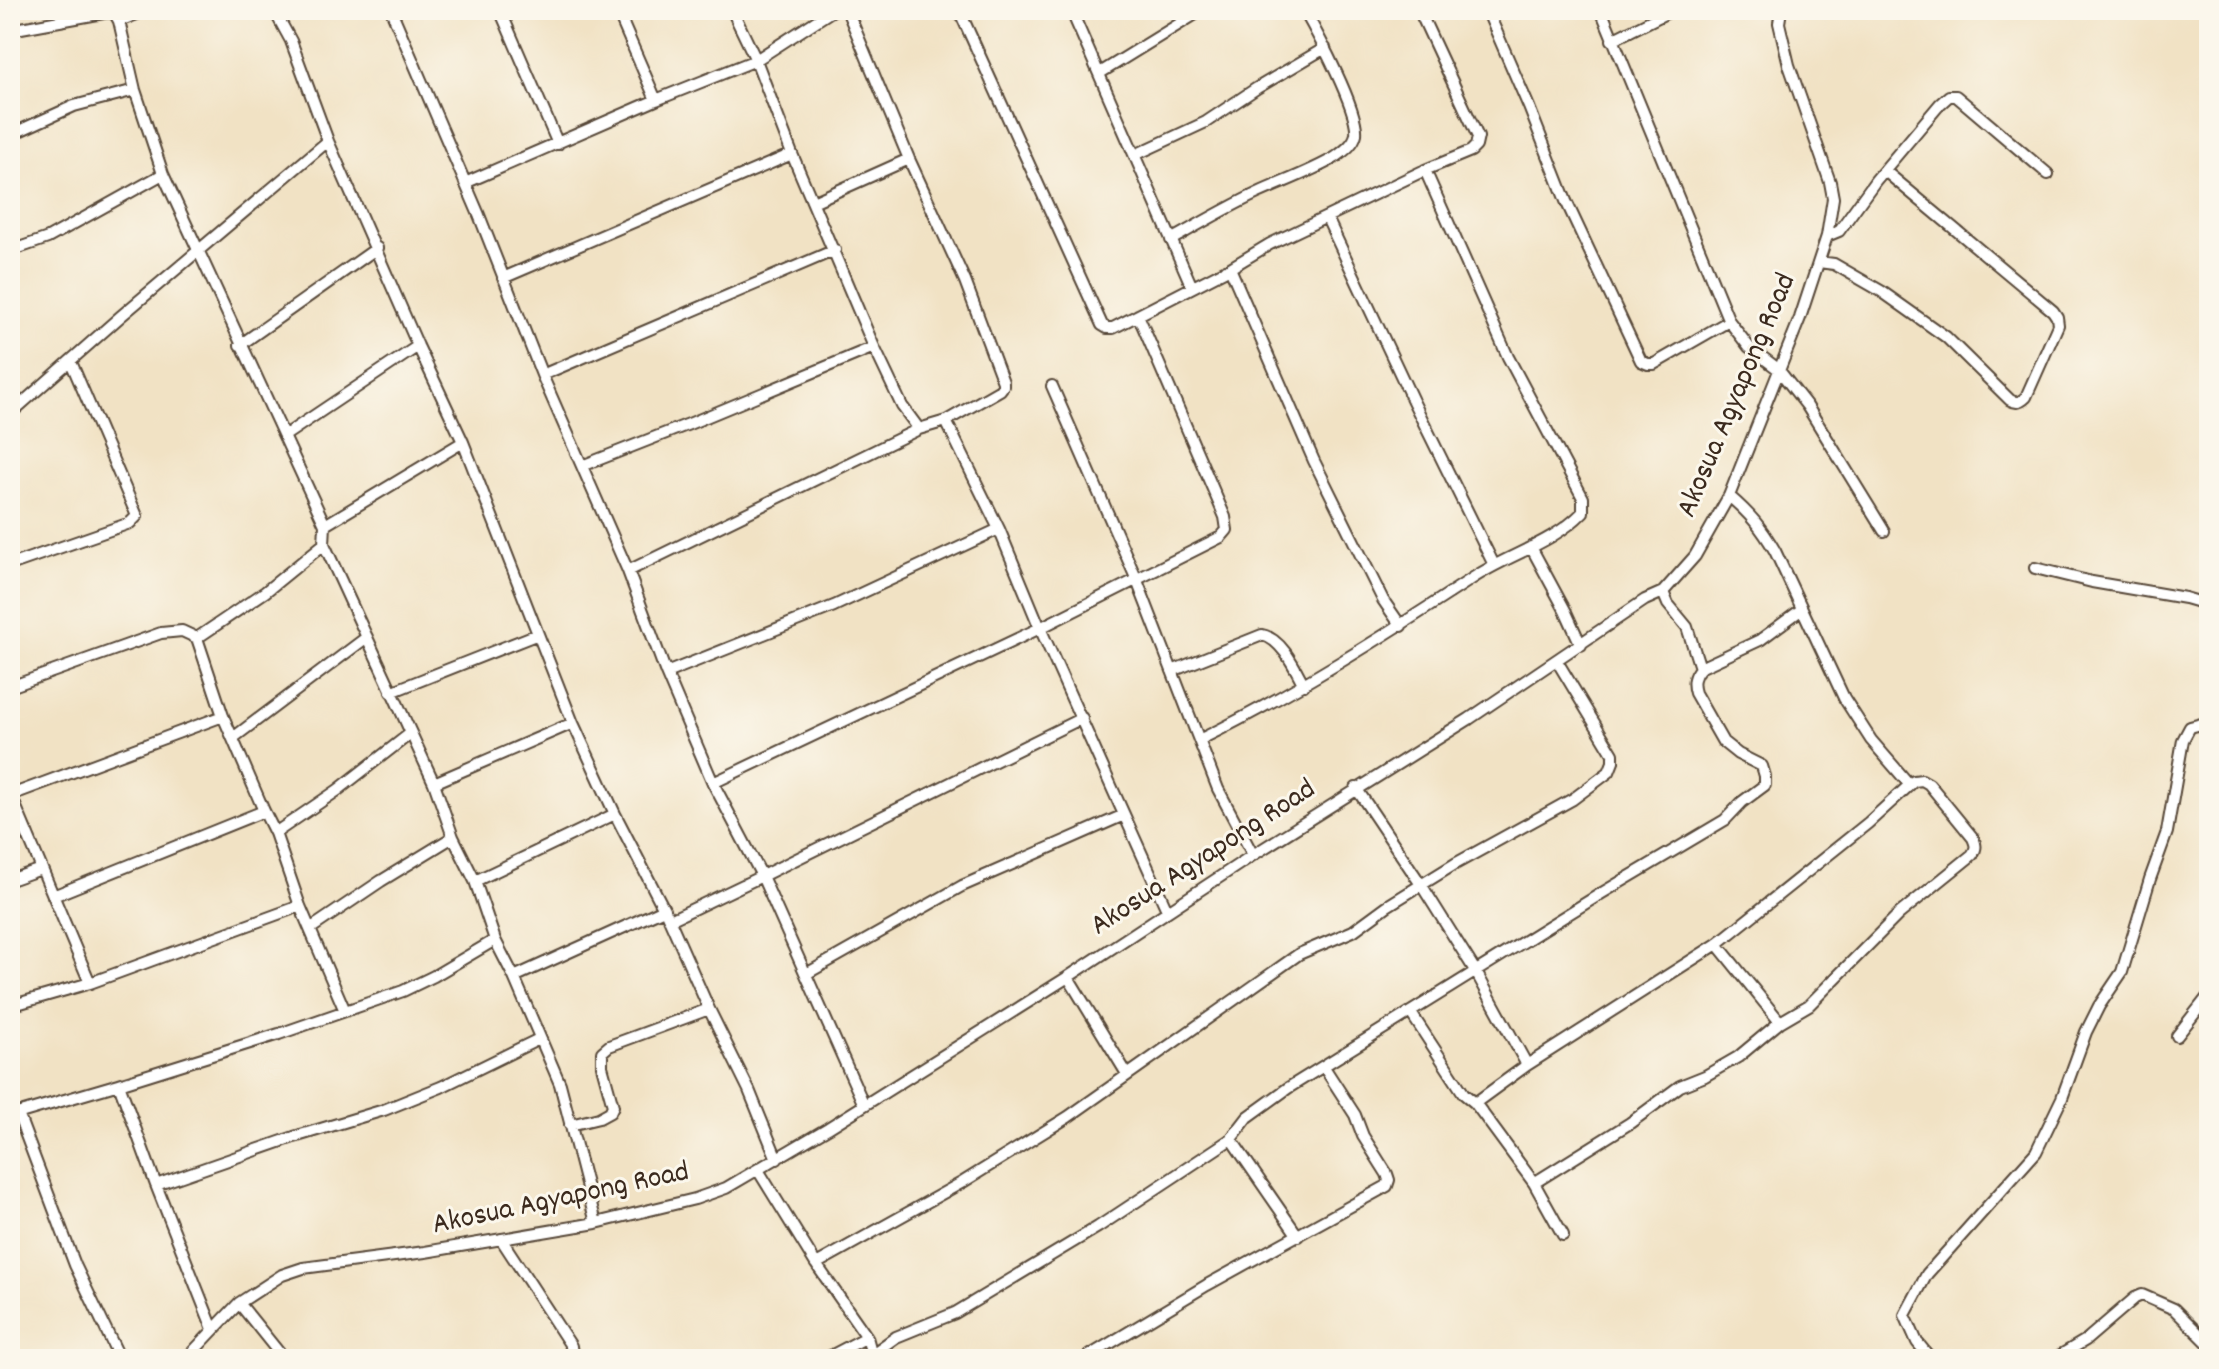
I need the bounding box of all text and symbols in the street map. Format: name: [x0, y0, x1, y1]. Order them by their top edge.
street label: Akosua Agyapong Road: [1667, 267, 1809, 525]
street label: Akosua Agyapong Road: [1083, 770, 1325, 948]
street label: Akosua Agyapong Road: [429, 1152, 693, 1248]

